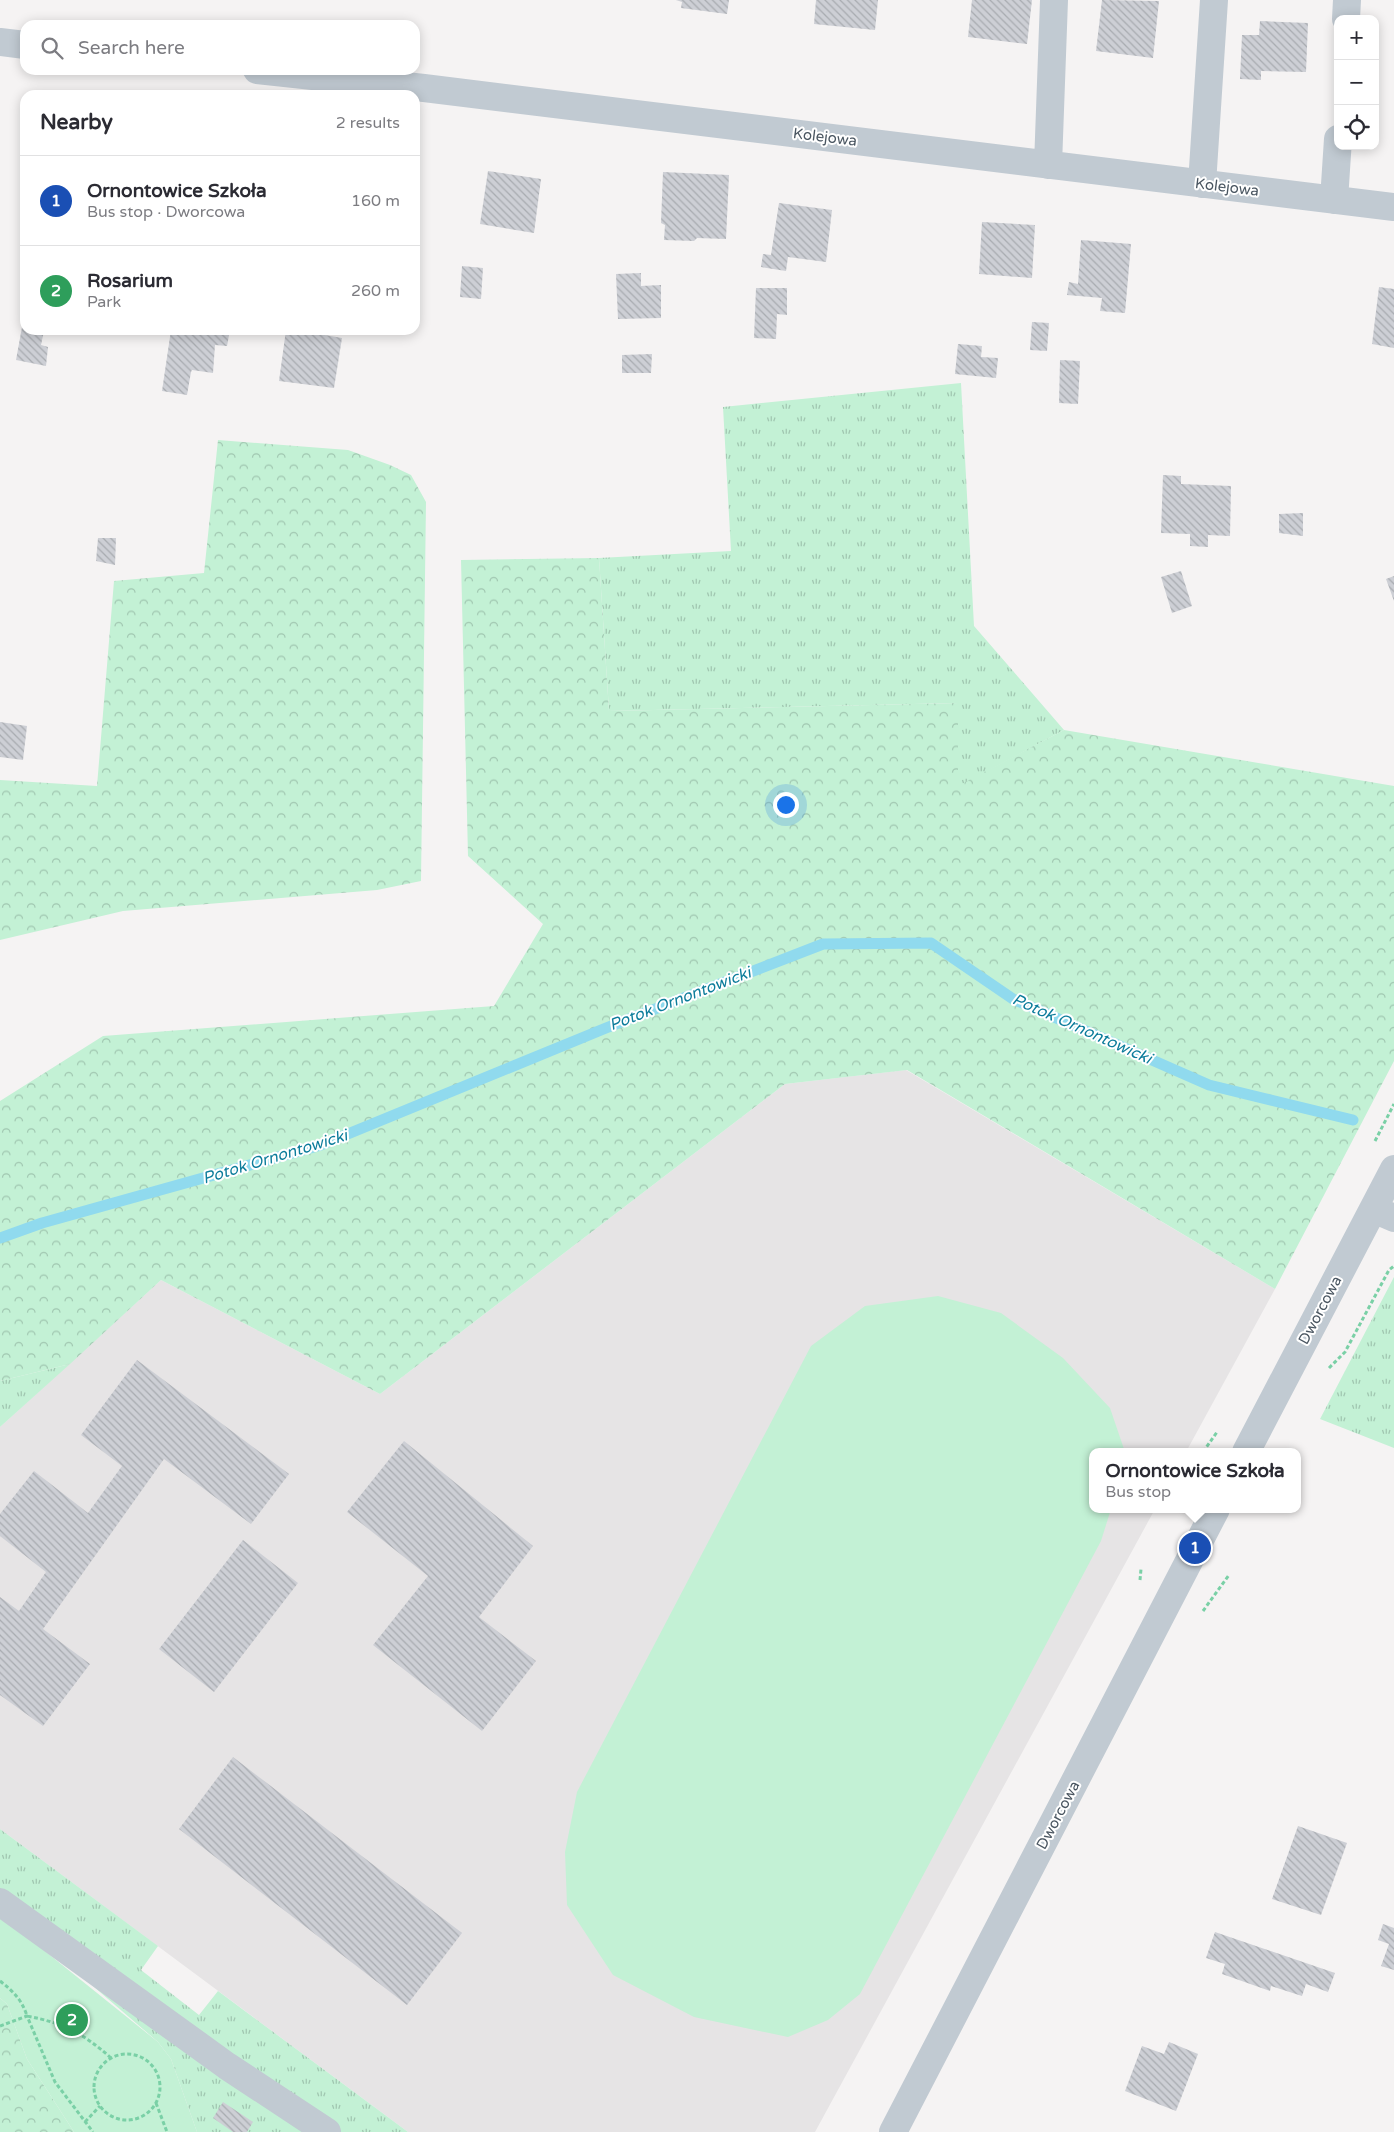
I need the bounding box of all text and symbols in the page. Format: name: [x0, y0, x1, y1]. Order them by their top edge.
map controls: [1334, 15, 1379, 150]
button: +: [1334, 15, 1379, 60]
search box: [20, 20, 420, 75]
icon: search: [38, 34, 66, 62]
text: Search here: [78, 37, 185, 59]
button: −: [1334, 60, 1379, 105]
button: locate: [1334, 105, 1379, 150]
text: Nearby: [40, 110, 113, 135]
text: 2 results: [336, 113, 400, 133]
street label: Kolejowa: [792, 124, 858, 150]
street label: Kolejowa: [1194, 174, 1260, 200]
text: Ornontowice Szkoła: [87, 180, 267, 202]
text: 1: [51, 191, 61, 211]
text: 160 m: [351, 191, 400, 211]
text: Bus stop · Dworcowa: [87, 202, 245, 222]
text: Rosarium: [87, 270, 173, 292]
text: 2: [51, 281, 61, 301]
text: 260 m: [351, 281, 400, 301]
text: Park: [87, 292, 121, 312]
your location: [773, 792, 799, 818]
water label: Potok Ornontowicki: [606, 962, 756, 1035]
water label: Potok Ornontowicki: [1009, 989, 1157, 1070]
water label: Potok Ornontowicki: [200, 1125, 352, 1189]
street label: Dworcowa: [1294, 1273, 1346, 1347]
popup: [1089, 1448, 1301, 1513]
text: Ornontowice Szkoła: [1105, 1460, 1285, 1482]
text: Bus stop: [1105, 1482, 1171, 1502]
pin: 1: [1179, 1529, 1211, 1567]
street label: Dworcowa: [1032, 1778, 1084, 1852]
pin: 2: [56, 2001, 88, 2039]

